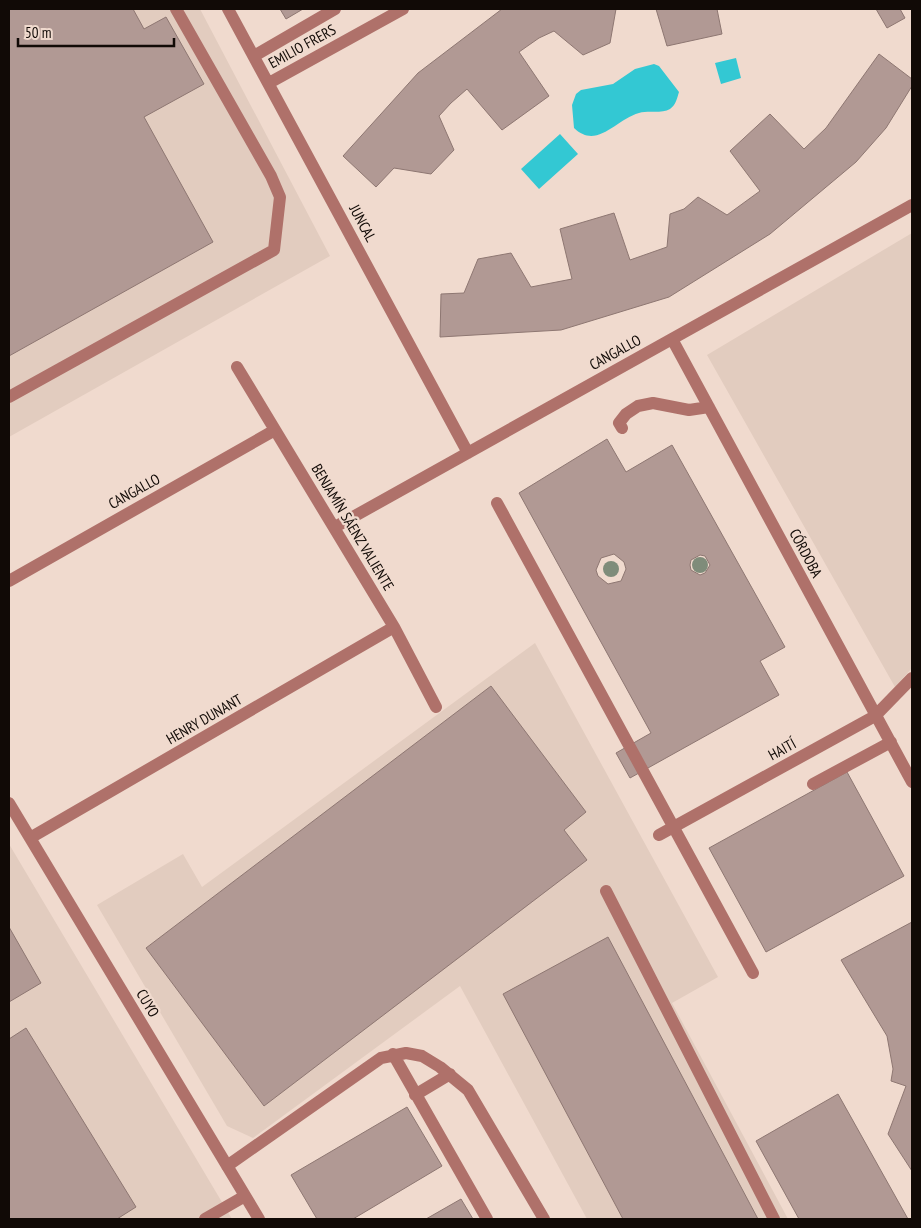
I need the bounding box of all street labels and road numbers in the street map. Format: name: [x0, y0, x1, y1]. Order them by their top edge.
street label: EMILIO FRERS: [265, 20, 339, 72]
street label: JUNCAL: [345, 200, 381, 245]
street label: CANGALLO: [586, 330, 644, 374]
street label: BENJAMÍN SÁENZ VALIENTE: [308, 460, 398, 594]
street label: CANGALLO: [105, 469, 163, 513]
street label: CÓRDOBA: [785, 525, 827, 581]
street label: HENRY DUNANT: [163, 690, 246, 748]
street label: HAITÍ: [765, 733, 800, 764]
street label: CUYO: [132, 986, 164, 1020]

